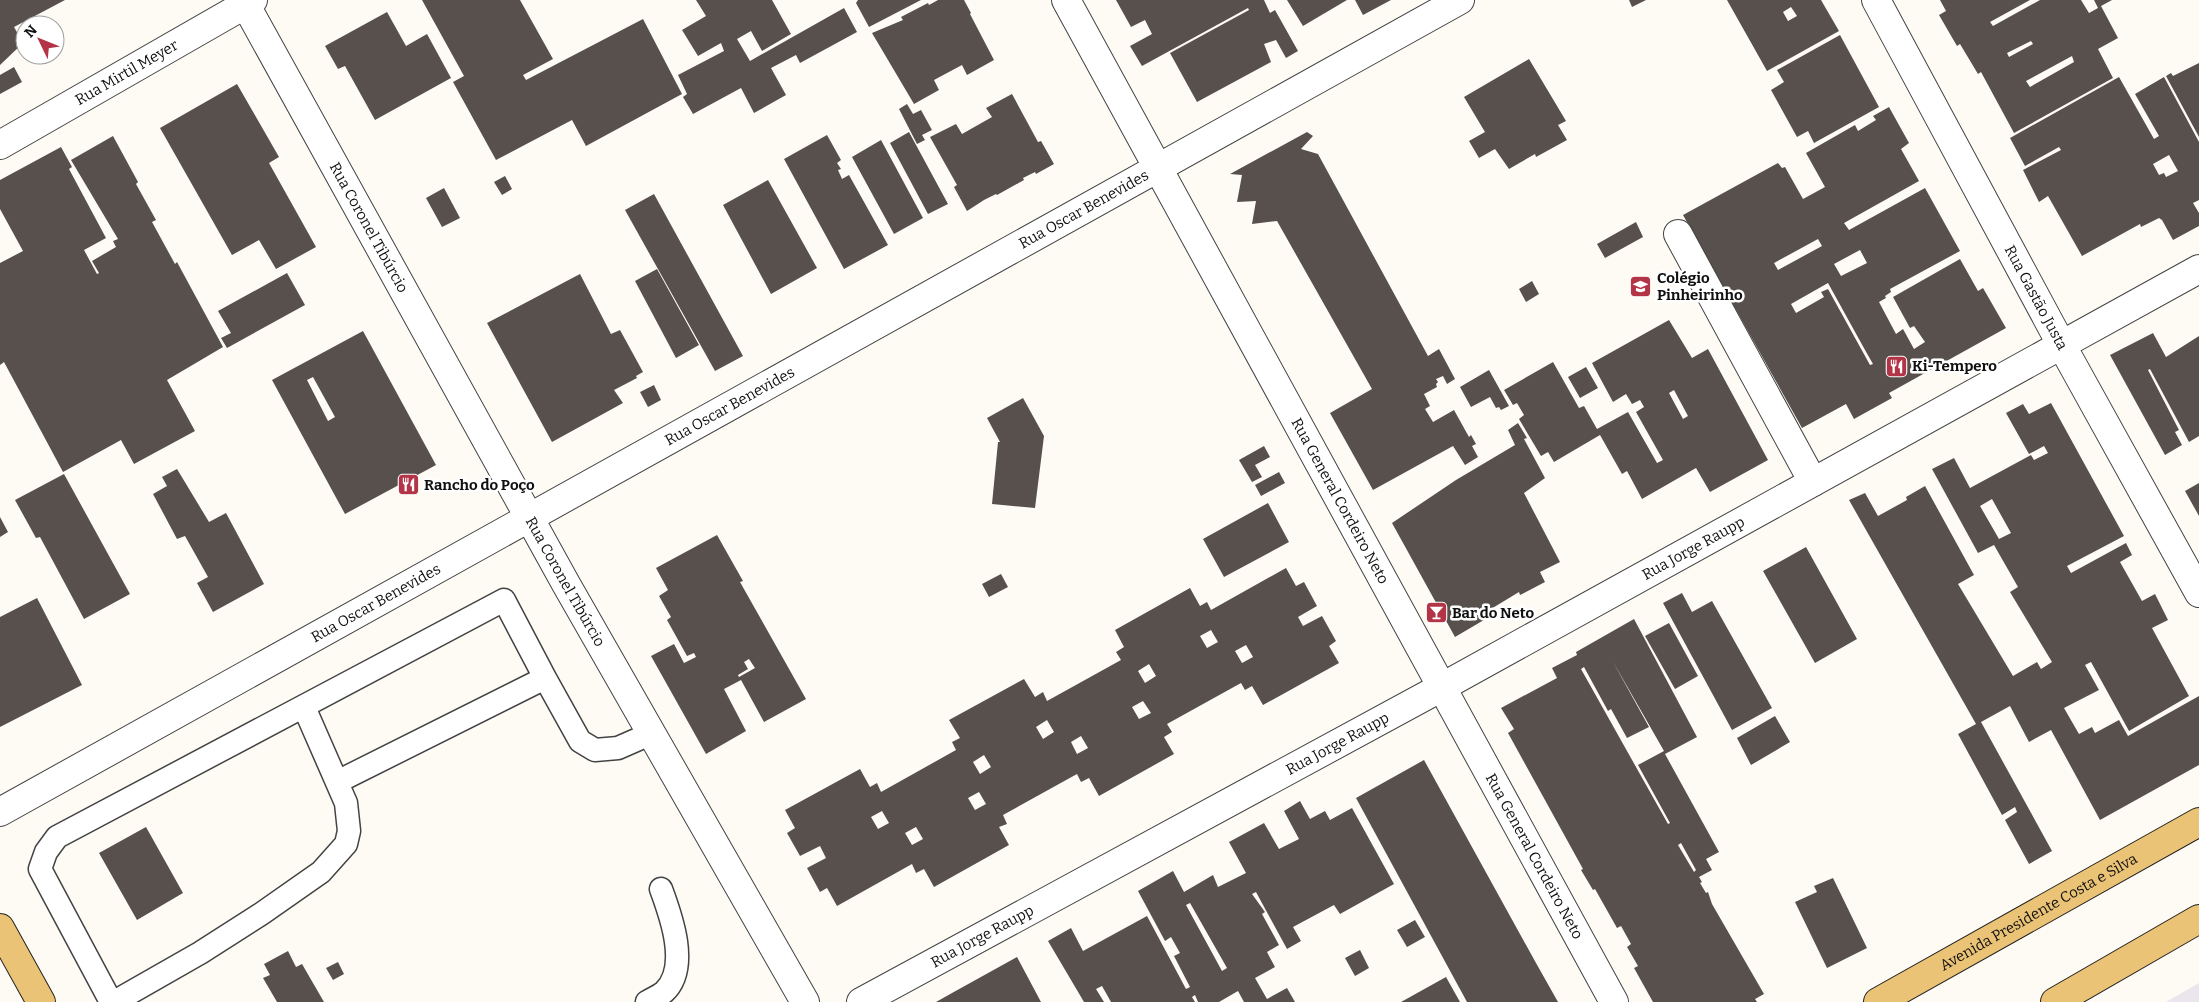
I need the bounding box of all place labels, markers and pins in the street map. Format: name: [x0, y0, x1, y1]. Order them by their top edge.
place label: Colégio Pinheirinho: [1657, 269, 1743, 304]
school or university icon: Colégio Pinheirinho: [1629, 275, 1653, 299]
restaurant icon: Ki-Tempero: [1884, 354, 1908, 378]
place label: Ki-Tempero: [1912, 357, 1997, 375]
restaurant icon: Rancho do Poço: [396, 473, 420, 497]
place label: Rancho do Poço: [424, 476, 535, 494]
bar icon: Bar do Neto: [1424, 601, 1448, 625]
place label: Bar do Neto: [1452, 604, 1534, 622]

